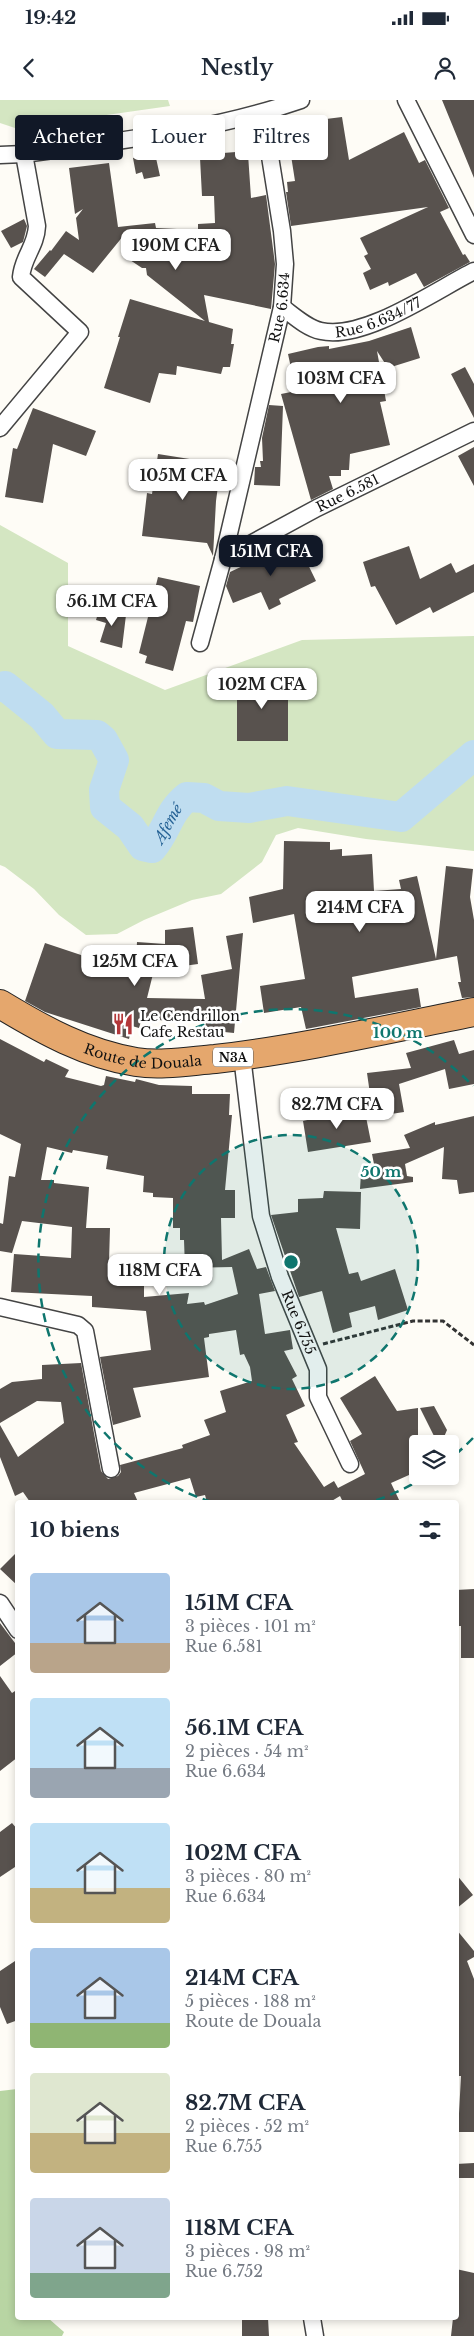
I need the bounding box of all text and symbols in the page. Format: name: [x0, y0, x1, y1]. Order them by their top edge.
text: 19:42: [25, 6, 76, 29]
icon: back: [15, 54, 43, 82]
text: Nestly: [201, 54, 273, 81]
icon: person: [431, 54, 459, 82]
chip: Acheter: [15, 115, 123, 160]
chip: Louer: [133, 115, 225, 160]
chip: Filtres: [235, 115, 328, 160]
pin: 190M CFA: [124, 228, 228, 271]
text: 190M CFA: [132, 235, 220, 255]
street label: Rue 6.634: [265, 272, 293, 344]
street label: Rue 6.634/77: [334, 293, 425, 341]
pin: 103M CFA: [289, 362, 393, 404]
text: 103M CFA: [297, 368, 385, 388]
pin: 105M CFA: [131, 458, 235, 501]
text: 105M CFA: [139, 465, 227, 485]
street label: Rue 6.581: [313, 470, 382, 516]
pin: 151M CFA: [219, 534, 323, 577]
text: 151M CFA: [230, 541, 312, 561]
pin: 56.1M CFA: [55, 584, 169, 627]
text: 56.1M CFA: [67, 591, 157, 611]
pin: 102M CFA: [210, 668, 314, 710]
text: 102M CFA: [218, 674, 306, 694]
water label: Afemé: [148, 799, 187, 848]
pin: 214M CFA: [308, 890, 412, 933]
text: 214M CFA: [317, 897, 403, 917]
pin: 125M CFA: [83, 944, 187, 987]
text: 125M CFA: [92, 951, 178, 971]
place label: Le Cendrillon Cafe Restau: [140, 1007, 240, 1041]
restaurant icon: Le Cendrillon Cafe Restau: [110, 1011, 136, 1037]
text: 100 m: [373, 1023, 423, 1042]
street label: Route de Douala: [81, 1039, 203, 1073]
road number: N3A: [213, 1048, 253, 1066]
pin: 82.7M CFA: [280, 1088, 394, 1130]
text: 82.7M CFA: [291, 1094, 383, 1114]
text: 50 m: [361, 1162, 402, 1181]
centre of rings: [282, 1253, 300, 1271]
pin: 118M CFA: [108, 1254, 212, 1296]
text: 118M CFA: [119, 1260, 201, 1280]
street label: Rue 6.755: [277, 1288, 320, 1357]
map controls: [409, 1435, 459, 1485]
button: layers: [409, 1435, 459, 1485]
icon: filters: [416, 1516, 444, 1544]
text: 10 biens: [30, 1517, 120, 1543]
text: 151M CFA: [185, 1590, 293, 1616]
icon: home: [70, 1593, 130, 1653]
text: 3 pièces · 101 m²: [185, 1616, 316, 1636]
text: Rue 6.581: [185, 1636, 263, 1656]
text: 56.1M CFA: [185, 1715, 303, 1741]
icon: home: [70, 1718, 130, 1778]
text: 2 pièces · 54 m²: [185, 1741, 308, 1761]
text: Rue 6.634: [185, 1761, 266, 1781]
text: 102M CFA: [185, 1840, 301, 1866]
icon: home: [70, 1843, 130, 1903]
text: 3 pièces · 80 m²: [185, 1866, 311, 1886]
text: Rue 6.634: [185, 1886, 266, 1906]
text: 214M CFA: [185, 1965, 299, 1991]
icon: home: [70, 1968, 130, 2028]
text: 5 pièces · 188 m²: [185, 1991, 316, 2011]
text: Route de Douala: [185, 2011, 321, 2031]
text: 82.7M CFA: [185, 2090, 305, 2116]
icon: home: [70, 2093, 130, 2153]
text: 2 pièces · 52 m²: [185, 2116, 309, 2136]
text: Rue 6.755: [185, 2136, 262, 2156]
text: 118M CFA: [185, 2215, 294, 2241]
icon: home: [70, 2218, 130, 2278]
text: 3 pièces · 98 m²: [185, 2241, 310, 2261]
text: Rue 6.752: [185, 2261, 263, 2281]

